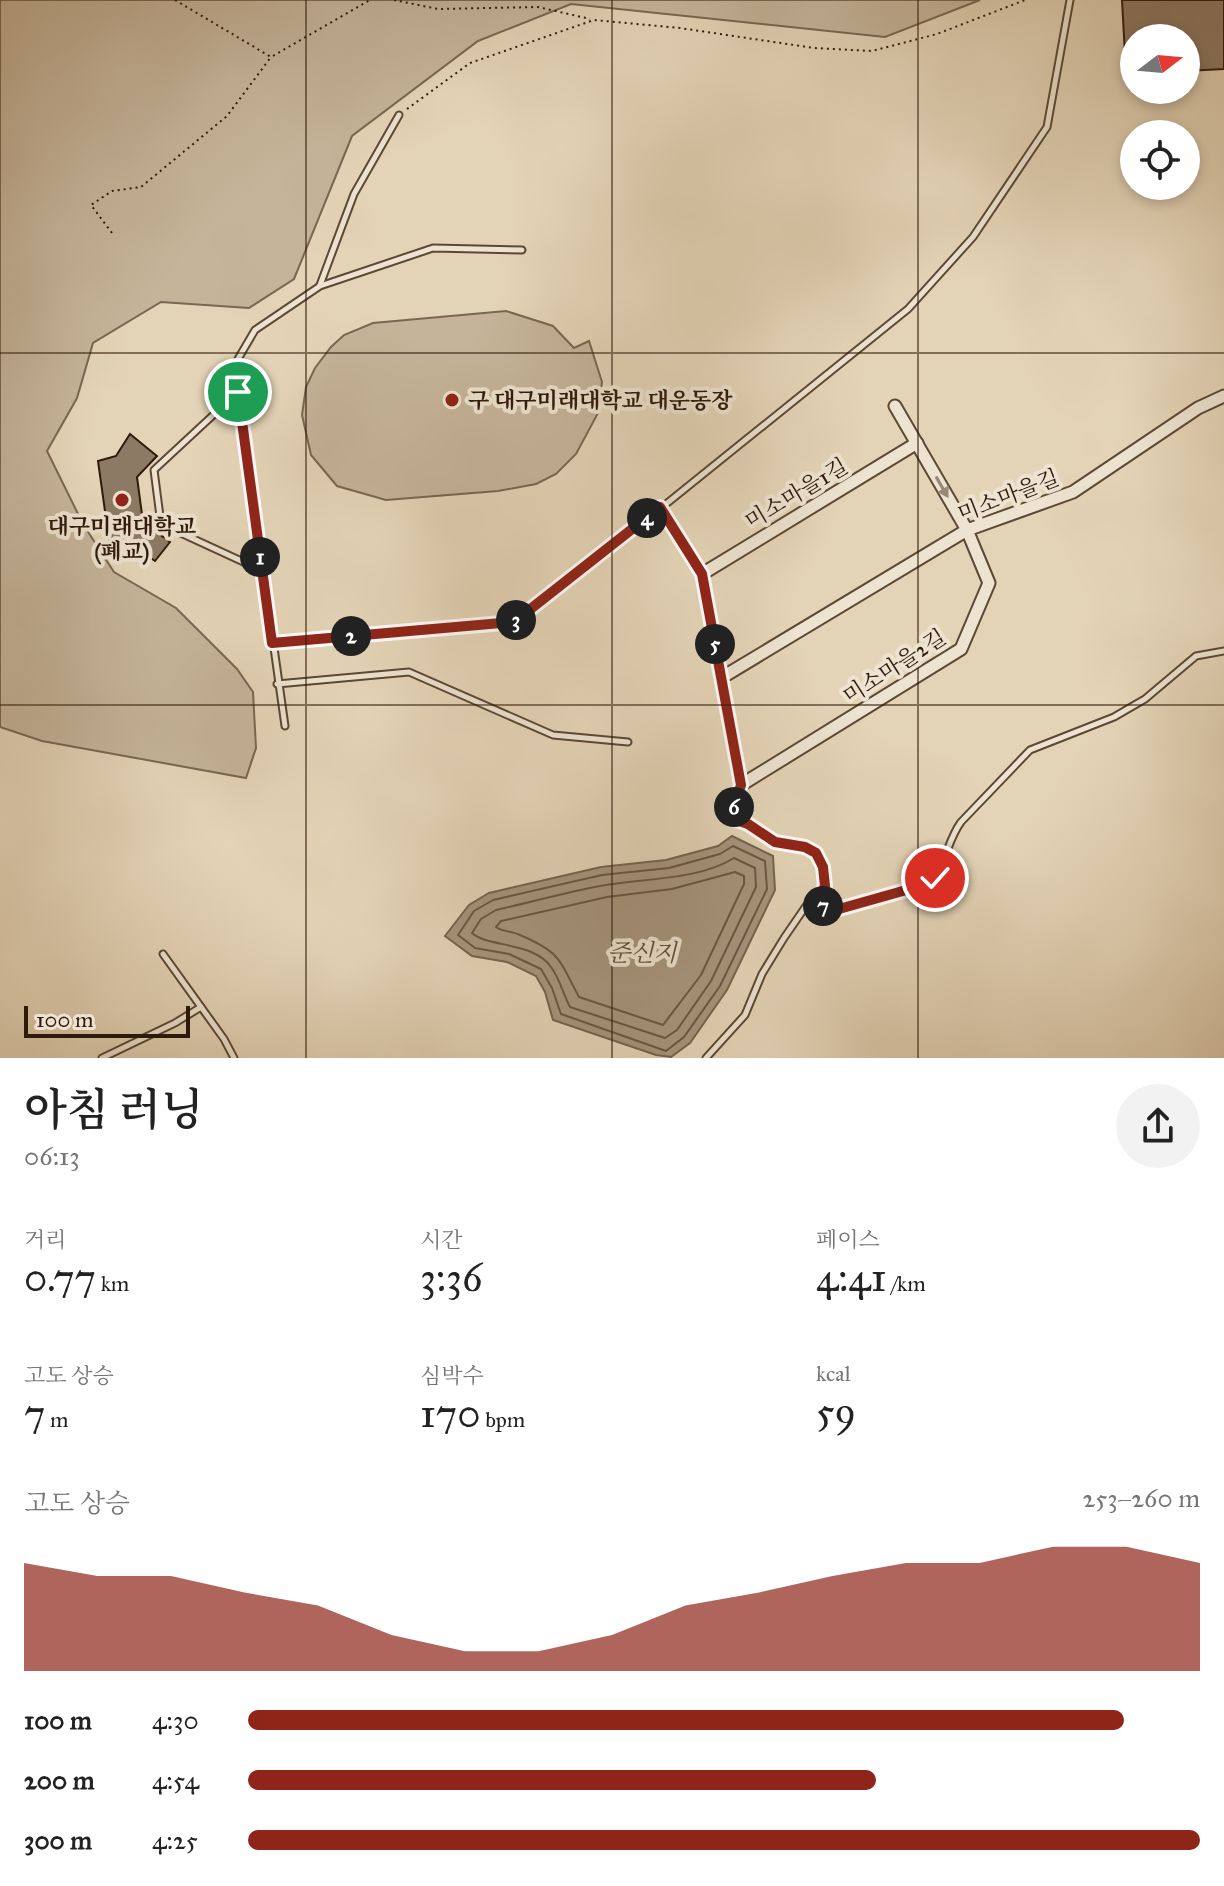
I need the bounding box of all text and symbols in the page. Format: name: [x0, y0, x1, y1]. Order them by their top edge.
north arrow: [1120, 24, 1200, 104]
map controls: [1120, 24, 1200, 200]
button: locate: [1120, 120, 1200, 200]
pin: [204, 358, 272, 426]
icon: arrive: [216, 370, 260, 414]
place label: 구 대구미래대학교 대운동장: [468, 387, 733, 414]
marker: 구 대구미래대학교 대운동장: [443, 391, 461, 409]
street label: 미소마을1길: [740, 452, 852, 535]
street label: 미소마을길: [954, 464, 1063, 527]
one-way arrow: [935, 476, 949, 498]
marker: 대구미래대학교 (폐교): [113, 491, 131, 509]
pin: 4: [627, 498, 667, 538]
text: 4: [641, 504, 653, 531]
place label: 대구미래대학교 (폐교): [48, 513, 196, 565]
pin: 1: [240, 537, 280, 577]
text: 1: [256, 543, 264, 570]
pin: 3: [496, 600, 536, 640]
text: 3: [512, 606, 520, 633]
pin: 2: [331, 616, 371, 656]
text: 2: [346, 622, 356, 649]
street label: 미소마을2길: [838, 623, 951, 710]
pin: 5: [695, 624, 735, 664]
text: 5: [710, 630, 720, 657]
pin: 6: [714, 787, 754, 827]
text: 6: [728, 793, 740, 820]
pin: [901, 844, 969, 912]
icon: check: [913, 856, 957, 900]
pin: 7: [803, 886, 843, 926]
text: 7: [817, 892, 829, 919]
water label: 준신지: [607, 938, 679, 968]
scale bar: [24, 1002, 190, 1038]
text: 100 m: [36, 1006, 93, 1033]
text: 아침 러닝: [24, 1083, 204, 1137]
button: share: [1116, 1084, 1200, 1168]
text: 06:13: [24, 1140, 80, 1172]
text: 거리: [24, 1226, 67, 1253]
text: 시간: [420, 1226, 463, 1253]
text: 페이스: [816, 1226, 880, 1253]
text: 0.77: [24, 1253, 96, 1302]
text: 3:36: [420, 1253, 483, 1302]
text: 4:41: [816, 1253, 886, 1302]
text: km: [96, 1270, 129, 1297]
text: /km: [886, 1270, 926, 1297]
text: kcal: [816, 1360, 851, 1387]
text: 고도 상승: [24, 1362, 114, 1389]
text: 심박수: [420, 1362, 484, 1389]
text: 59: [816, 1387, 856, 1436]
text: 7: [24, 1389, 45, 1438]
text: 170: [420, 1389, 480, 1438]
text: m: [45, 1406, 69, 1433]
text: bpm: [480, 1406, 525, 1433]
text: 253–260 m: [1083, 1482, 1200, 1514]
text: 고도 상승: [24, 1487, 130, 1519]
text: 100 m: [24, 1704, 92, 1736]
text: 4:30: [152, 1704, 199, 1736]
text: 200 m: [24, 1764, 95, 1796]
text: 4:54: [152, 1764, 199, 1796]
text: 300 m: [24, 1824, 92, 1856]
text: 4:25: [152, 1824, 198, 1856]

